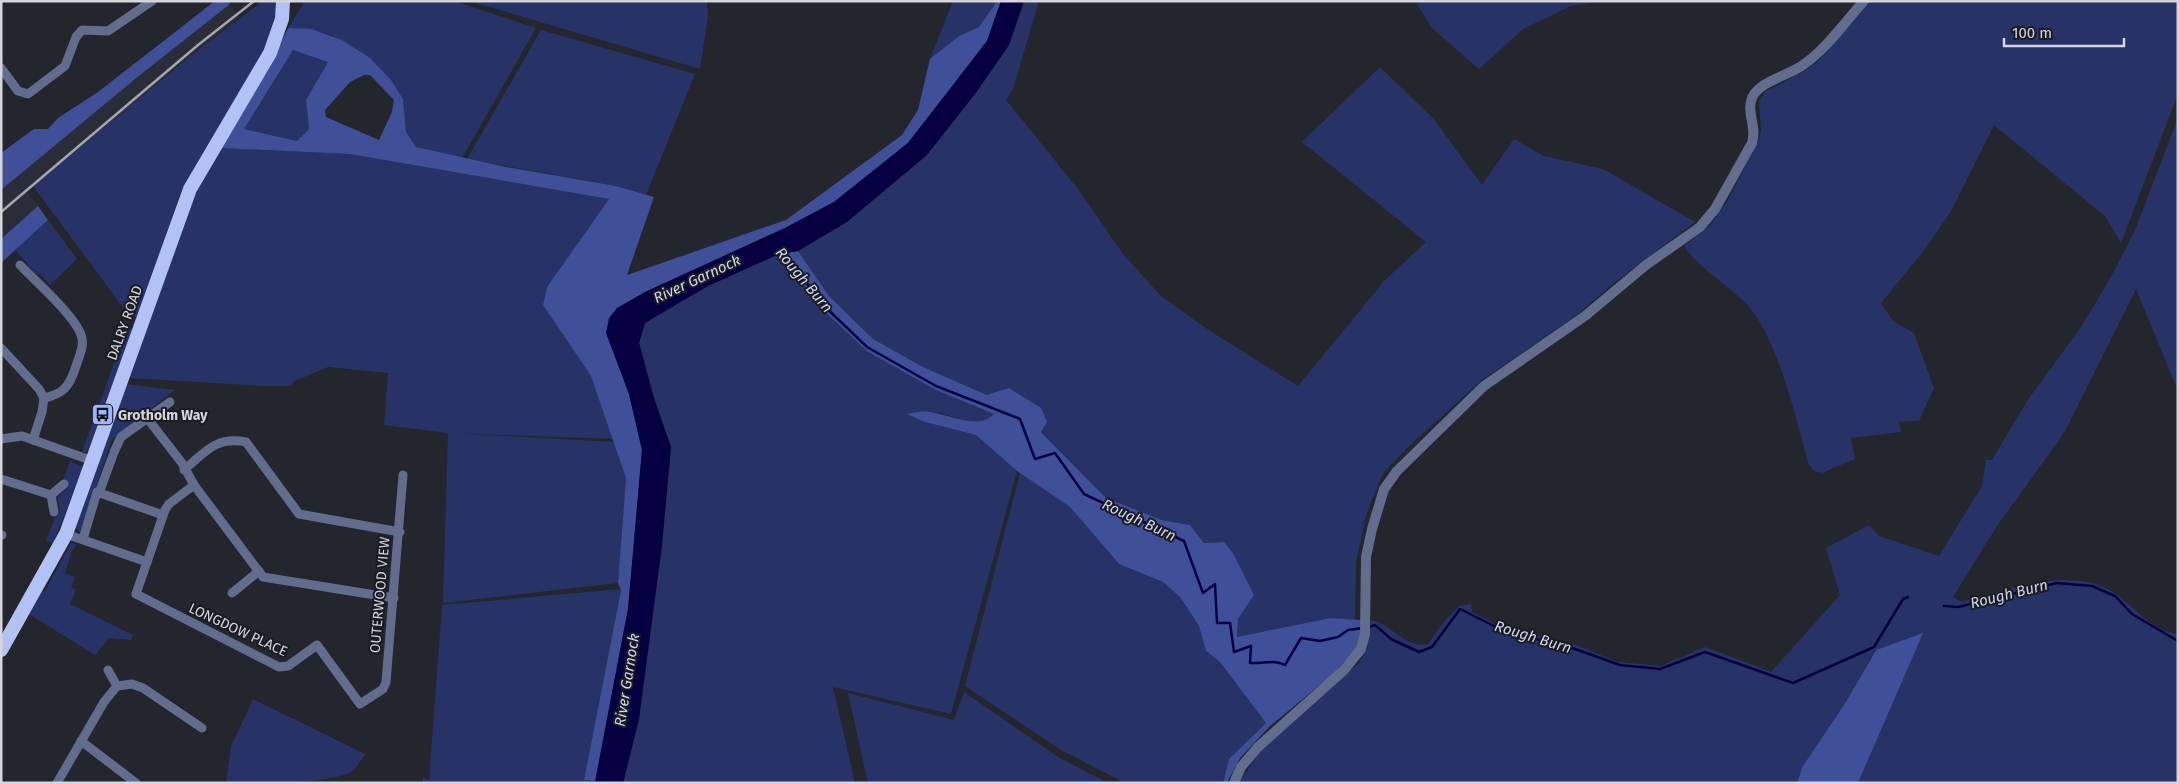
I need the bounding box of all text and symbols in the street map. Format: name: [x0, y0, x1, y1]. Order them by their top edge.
scale bar: [2004, 15, 2124, 47]
text: 100 m: [2012, 24, 2052, 42]
water label: Rough Burn: [772, 244, 836, 316]
water label: River Garnock: [651, 251, 743, 307]
street label: DALRY ROAD: [104, 283, 146, 363]
bus stop icon: Grotholm Way: [90, 403, 114, 427]
place label: Grotholm Way: [118, 407, 208, 424]
water label: Rough Burn: [1099, 495, 1179, 545]
street label: OUTERWOOD VIEW: [366, 536, 394, 654]
water label: Rough Burn: [1968, 576, 2050, 612]
street label: LONGDOW PLACE: [186, 600, 290, 660]
water label: Rough Burn: [1492, 617, 1574, 657]
water label: River Garnock: [611, 632, 643, 728]

